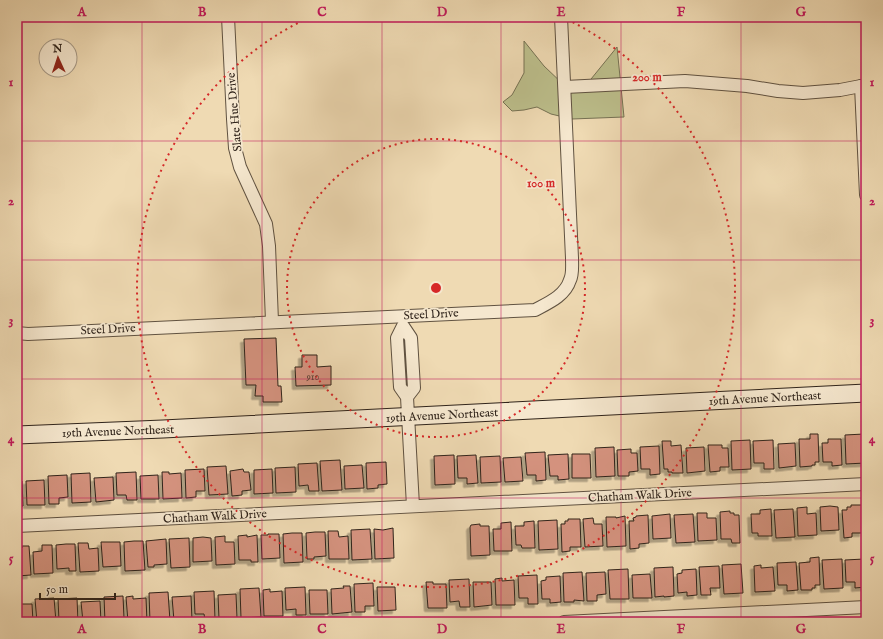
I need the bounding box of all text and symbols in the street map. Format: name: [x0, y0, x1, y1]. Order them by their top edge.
text: A: [77, 4, 88, 21]
text: B: [198, 4, 207, 21]
text: C: [317, 4, 327, 21]
text: D: [437, 4, 448, 21]
text: E: [556, 4, 566, 21]
text: F: [677, 4, 686, 21]
text: G: [796, 4, 807, 21]
north arrow: [38, 38, 78, 78]
text: N: [51, 42, 63, 56]
text: 200 m: [632, 70, 662, 85]
street label: Slate Hue Drive: [224, 71, 245, 152]
text: 1: [9, 74, 14, 91]
text: 1: [870, 74, 875, 91]
text: 100 m: [527, 176, 556, 191]
text: 2: [8, 193, 14, 210]
text: 2: [869, 193, 875, 210]
centre of rings: [429, 281, 443, 295]
street label: Steel Drive: [403, 306, 459, 323]
text: 3: [9, 312, 14, 329]
text: 3: [870, 312, 875, 329]
street label: Steel Drive: [80, 321, 136, 338]
house number: 910: [306, 371, 320, 384]
street label: 19th Avenue Northeast: [708, 388, 822, 409]
street label: 19th Avenue Northeast: [385, 405, 499, 426]
street label: 19th Avenue Northeast: [62, 422, 175, 441]
text: 4: [8, 431, 15, 448]
text: 4: [869, 431, 876, 448]
street label: Chatham Walk Drive: [588, 485, 693, 506]
street label: Chatham Walk Drive: [163, 506, 268, 527]
text: 5: [9, 550, 14, 567]
text: 5: [870, 550, 875, 567]
scale bar: [40, 575, 115, 601]
text: 50 m: [46, 582, 68, 597]
text: A: [77, 621, 88, 638]
text: B: [198, 621, 207, 638]
text: C: [317, 621, 327, 638]
text: D: [437, 621, 448, 638]
text: E: [556, 621, 566, 638]
text: F: [677, 621, 686, 638]
text: G: [796, 621, 807, 638]

